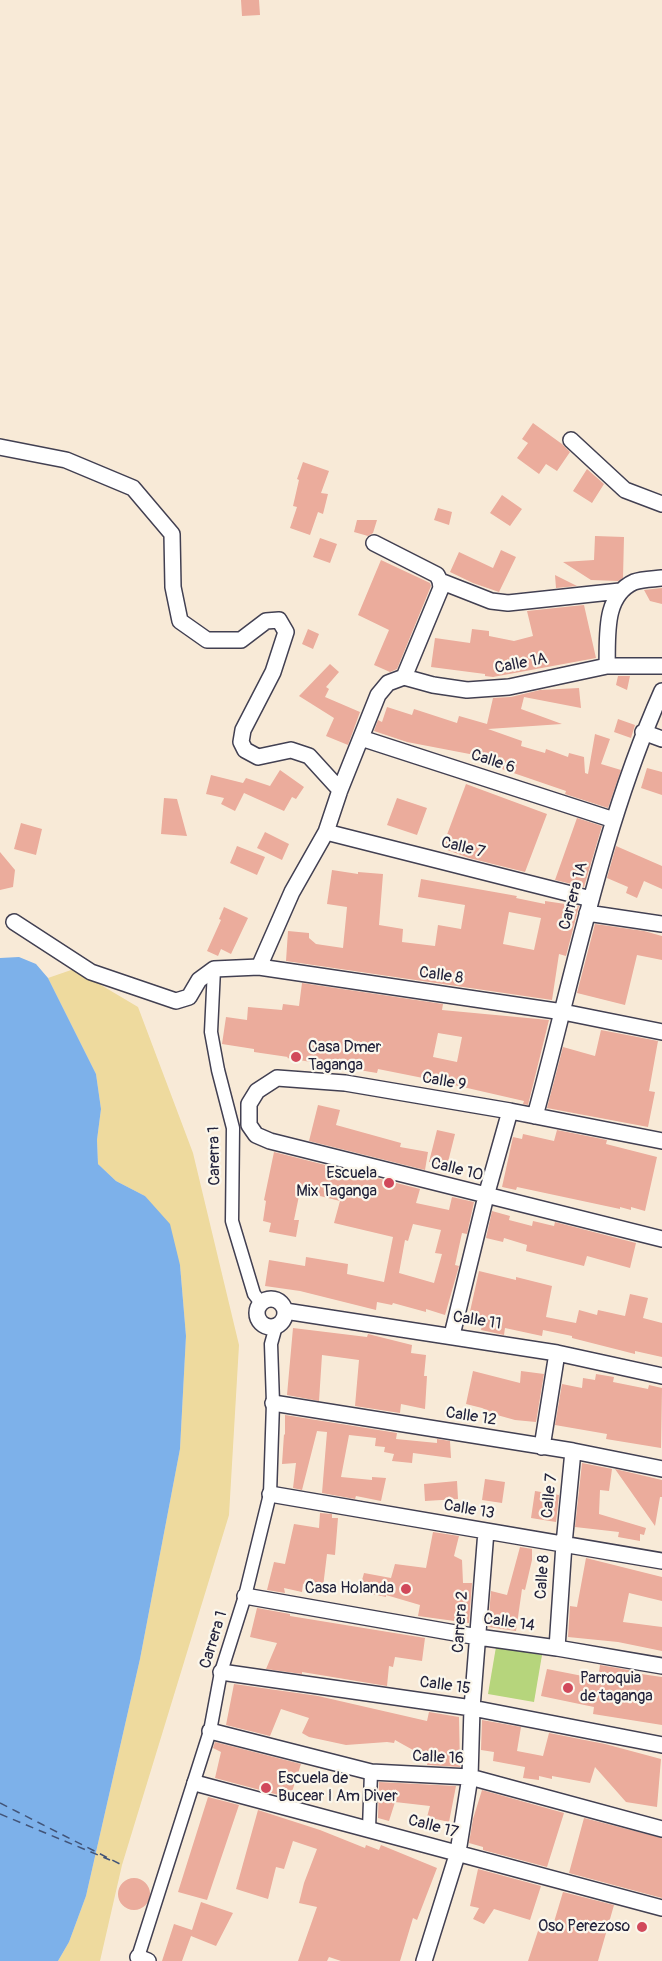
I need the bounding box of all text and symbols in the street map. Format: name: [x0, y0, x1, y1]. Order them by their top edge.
street label: Calle 1A: [493, 650, 549, 678]
street label: Calle 6: [468, 746, 518, 778]
street label: Calle 7: [439, 833, 487, 863]
street label: Carrera 1A: [556, 860, 592, 932]
street label: Calle 8: [418, 963, 464, 989]
place label: Casa Dmer Taganga: [308, 1038, 381, 1076]
marker: Casa Dmer Taganga: [289, 1050, 303, 1064]
street label: Calle 9: [420, 1069, 468, 1095]
street label: Carerra 1: [205, 1126, 225, 1186]
street label: Calle 10: [429, 1154, 485, 1186]
place label: Escuela Mix Taganga: [296, 1164, 377, 1202]
marker: Escuela Mix Taganga: [382, 1176, 396, 1190]
street label: Calle 11: [451, 1308, 503, 1334]
street label: Calle 12: [444, 1403, 498, 1431]
street label: Calle 7: [538, 1473, 562, 1519]
street label: Calle 13: [442, 1496, 496, 1524]
street label: Calle 8: [532, 1554, 554, 1600]
place label: Casa Holanda: [305, 1579, 394, 1599]
marker: Casa Holanda: [399, 1582, 413, 1596]
street label: Carrera 2: [449, 1590, 473, 1654]
street label: Carrera 1: [196, 1609, 232, 1671]
street label: Calle 14: [482, 1610, 536, 1636]
place label: Parroquia de taganga: [580, 1669, 653, 1707]
street label: Calle 15: [418, 1673, 472, 1699]
marker: Parroquia de taganga: [561, 1681, 575, 1695]
street label: Calle 16: [412, 1747, 464, 1769]
place label: Escuela de Bucear I Am Diver: [278, 1769, 398, 1807]
marker: Escuela de Bucear I Am Diver: [259, 1781, 273, 1795]
street label: Calle 17: [406, 1811, 460, 1843]
place label: Oso Perezoso: [538, 1917, 630, 1937]
marker: Oso Perezoso: [635, 1920, 649, 1934]

